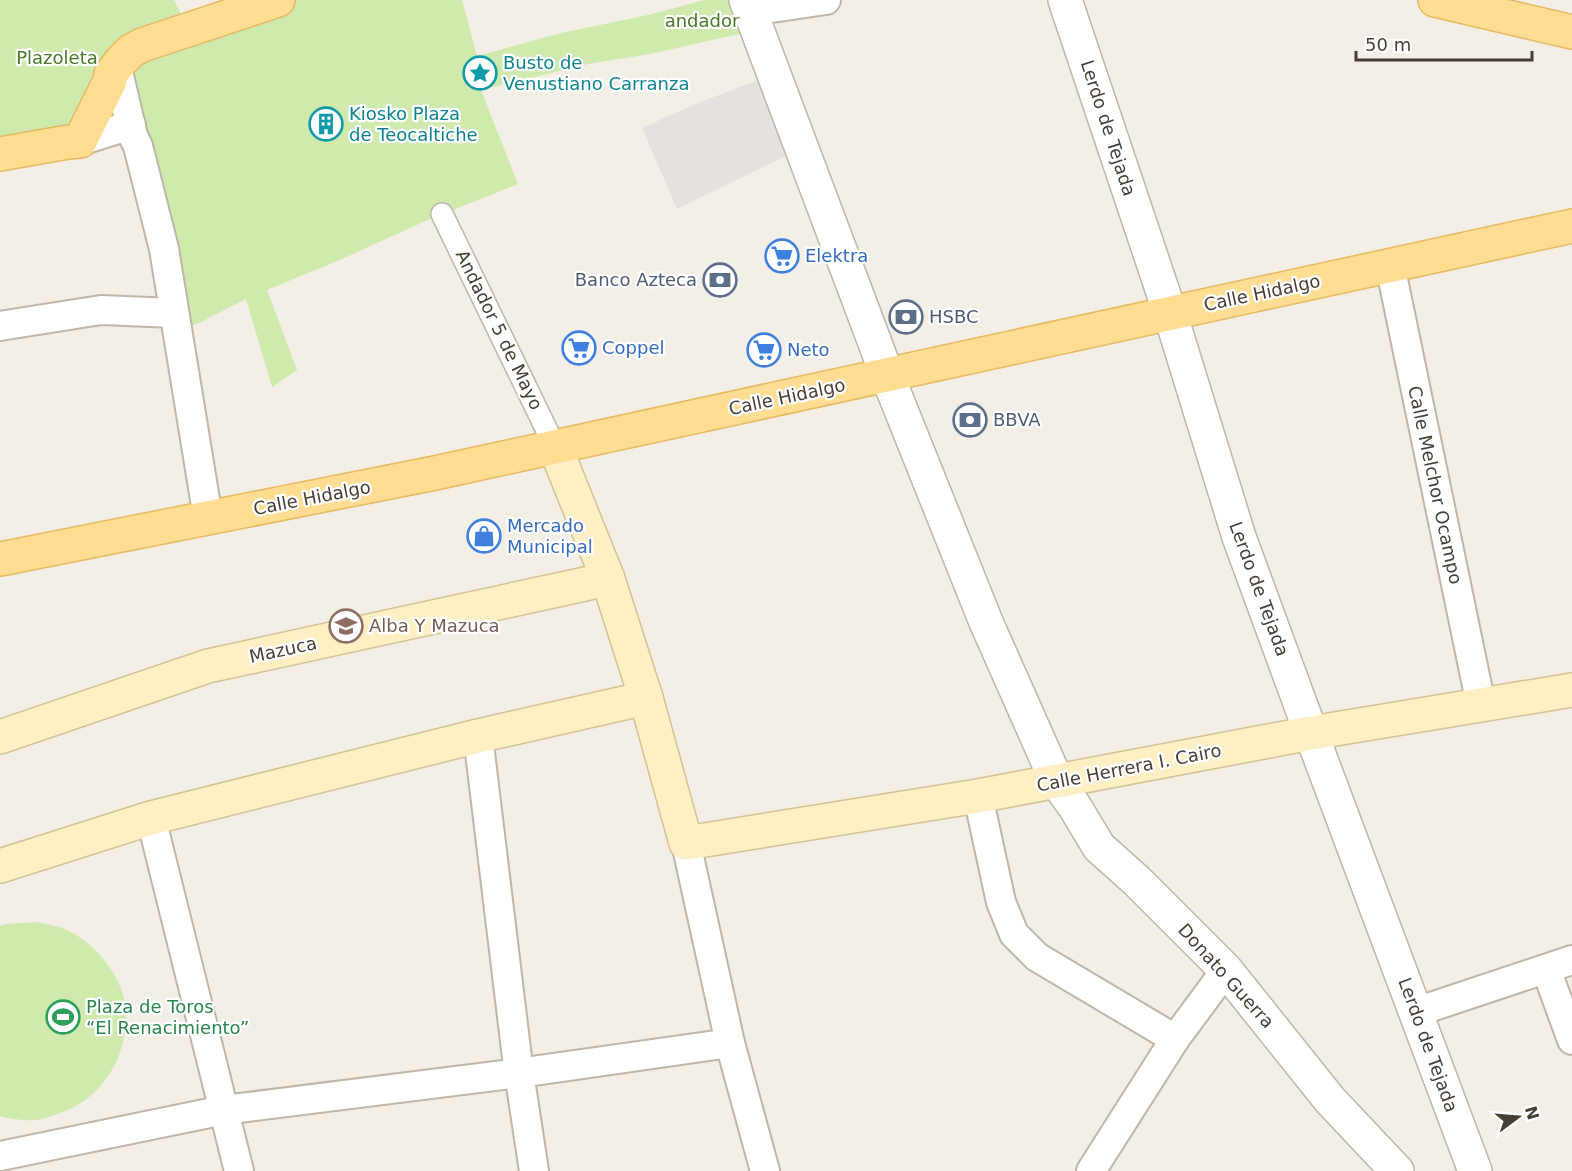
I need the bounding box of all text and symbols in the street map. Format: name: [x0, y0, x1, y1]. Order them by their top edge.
park label: andador: [665, 10, 740, 31]
scale bar: [1356, 24, 1532, 62]
text: 50 m: [1365, 34, 1411, 55]
park label: Plazoleta: [16, 47, 98, 68]
place label: Busto de Venustiano Carranza: [503, 52, 689, 94]
place icon: Busto de Venustiano Carranza: [462, 55, 498, 91]
street label: Lerdo de Tejada: [1077, 57, 1140, 198]
place label: Kiosko Plaza de Teocaltiche: [349, 103, 478, 145]
building icon: Kiosko Plaza de Teocaltiche: [308, 106, 344, 142]
supermarket icon: Elektra: [764, 238, 800, 274]
place label: Elektra: [805, 245, 868, 266]
street label: Andador 5 de Mayo: [452, 246, 547, 413]
bank icon: Banco Azteca: [702, 262, 738, 298]
place label: Banco Azteca: [575, 269, 697, 290]
street label: Calle Hidalgo: [1202, 270, 1322, 315]
bank icon: HSBC: [888, 299, 924, 335]
place label: HSBC: [929, 306, 979, 327]
supermarket icon: Coppel: [561, 330, 597, 366]
supermarket icon: Neto: [746, 332, 782, 368]
place label: Coppel: [602, 337, 665, 358]
place label: Neto: [787, 339, 830, 360]
street label: Calle Hidalgo: [727, 374, 847, 419]
street label: Calle Melchor Ocampo: [1404, 384, 1467, 586]
bank icon: BBVA: [952, 402, 988, 438]
place label: BBVA: [993, 409, 1041, 430]
street label: Calle Hidalgo: [252, 476, 372, 519]
place label: Mercado Municipal: [507, 515, 593, 557]
shop icon: Mercado Municipal: [466, 518, 502, 554]
street label: Lerdo de Tejada: [1225, 519, 1294, 659]
school or university icon: Alba Y Mazuca: [328, 608, 364, 644]
place label: Alba Y Mazuca: [369, 615, 500, 636]
street label: Mazuca: [247, 632, 319, 667]
street label: Calle Herrera I. Cairo: [1035, 739, 1223, 796]
street label: Donato Guerra: [1174, 919, 1279, 1032]
street label: Lerdo de Tejada: [1394, 975, 1463, 1115]
place label: Plaza de Toros “El Renacimiento”: [86, 996, 249, 1038]
sports icon: Plaza de Toros “El Renacimiento”: [45, 999, 81, 1035]
north arrow: [1488, 1087, 1548, 1147]
text: N: [1521, 1104, 1543, 1122]

